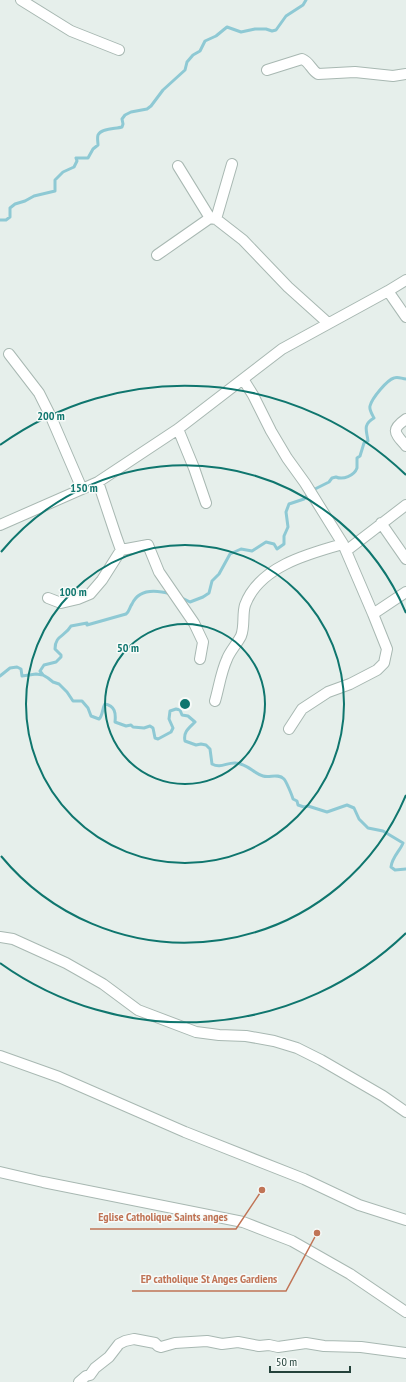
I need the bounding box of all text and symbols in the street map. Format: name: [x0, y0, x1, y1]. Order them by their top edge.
text: 200 m: [37, 408, 65, 423]
text: 150 m: [70, 480, 98, 495]
text: 100 m: [59, 584, 87, 599]
text: 50 m: [117, 640, 139, 655]
centre of rings: [178, 697, 192, 711]
callout: Eglise Catholique Saints anges: [90, 1205, 236, 1229]
text: Eglise Catholique Saints anges: [98, 1209, 228, 1224]
callout: EP catholique St Anges Gardiens: [132, 1267, 286, 1291]
text: EP catholique St Anges Gardiens: [141, 1271, 277, 1286]
scale bar: [270, 1348, 350, 1374]
text: 50 m: [276, 1354, 297, 1369]

